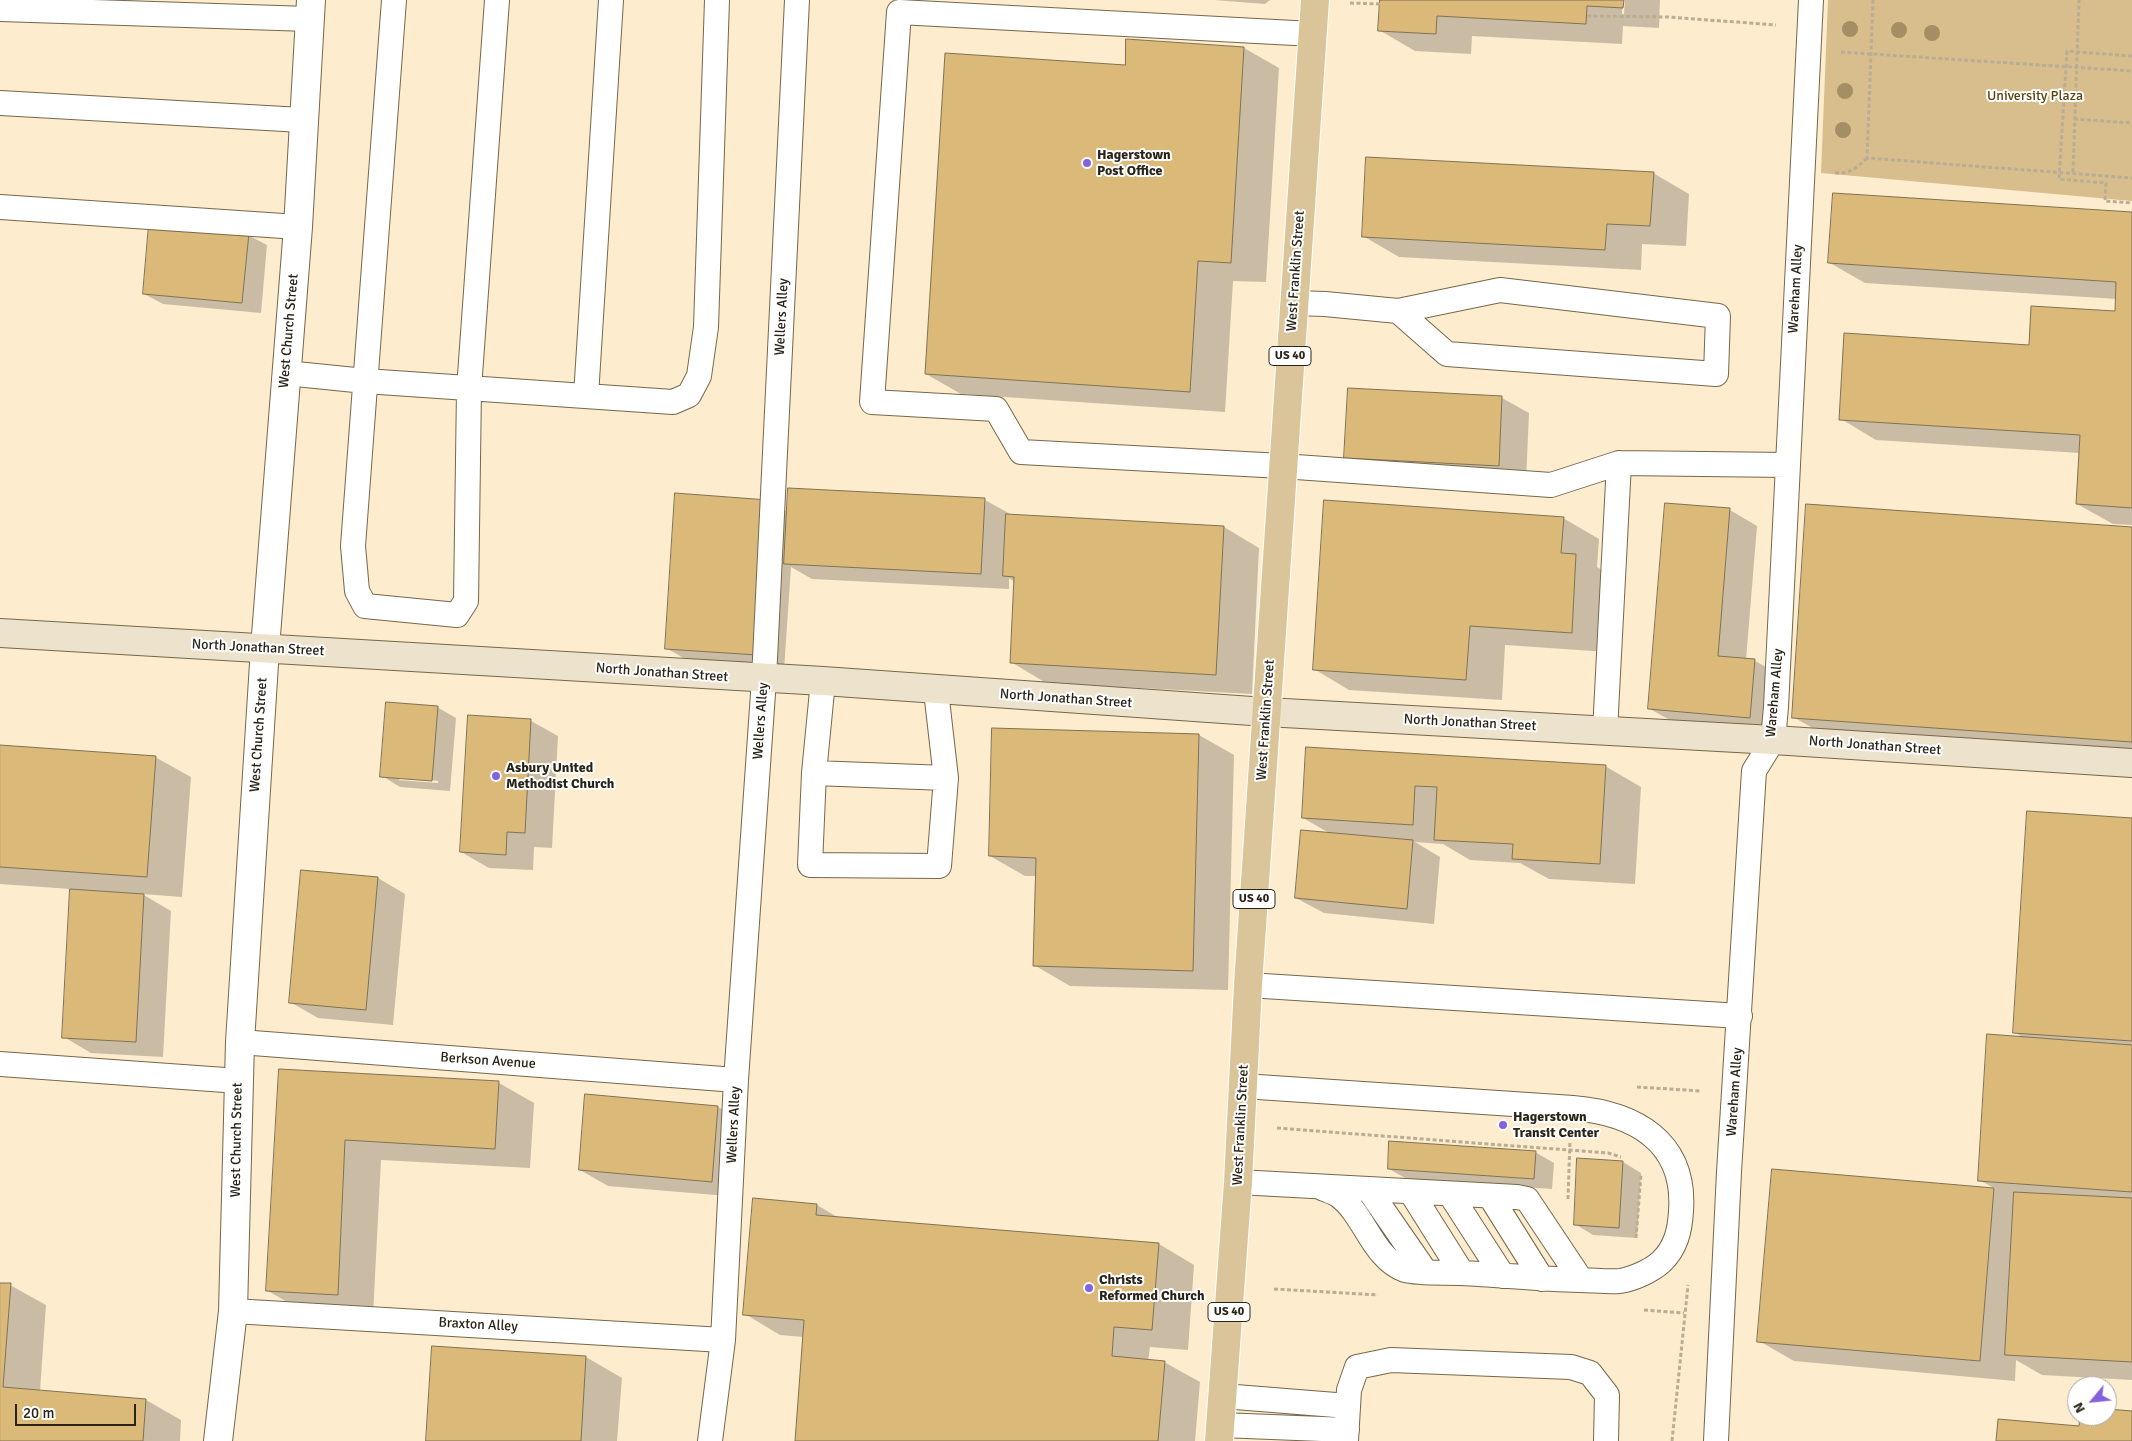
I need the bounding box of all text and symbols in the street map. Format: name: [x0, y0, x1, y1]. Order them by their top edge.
park label: University Plaza: [1987, 88, 2083, 104]
place label: Hagerstown Post Office: [1097, 147, 1171, 180]
marker: Hagerstown Post Office: [1081, 157, 1093, 169]
street label: West Franklin Street: [1283, 210, 1309, 332]
street label: Wareham Alley: [1785, 244, 1807, 334]
street label: West Church Street: [276, 273, 302, 389]
street label: Wellers Alley: [772, 278, 792, 356]
road number: US 40: [1269, 346, 1311, 366]
street label: North Jonathan Street: [191, 636, 325, 660]
street label: Wareham Alley: [1763, 648, 1787, 738]
street label: West Franklin Street: [1253, 659, 1279, 781]
street label: North Jonathan Street: [595, 660, 729, 686]
street label: West Church Street: [247, 677, 271, 793]
street label: Wellers Alley: [750, 682, 772, 760]
street label: North Jonathan Street: [999, 686, 1133, 712]
street label: North Jonathan Street: [1403, 711, 1537, 735]
street label: North Jonathan Street: [1808, 733, 1942, 759]
place label: Asbury United Methodist Church: [506, 760, 614, 792]
marker: Asbury United Methodist Church: [490, 770, 502, 782]
road number: US 40: [1233, 890, 1275, 909]
street label: Wareham Alley: [1724, 1047, 1746, 1137]
street label: Berkson Avenue: [440, 1049, 536, 1073]
street label: West Franklin Street: [1229, 1064, 1253, 1186]
street label: West Church Street: [228, 1082, 246, 1198]
street label: Wellers Alley: [724, 1086, 744, 1164]
place label: Hagerstown Transit Center: [1513, 1109, 1599, 1142]
marker: Hagerstown Transit Center: [1497, 1119, 1509, 1131]
place label: Christs Reformed Church: [1099, 1272, 1205, 1304]
marker: Christs Reformed Church: [1083, 1282, 1095, 1294]
road number: US 40: [1208, 1302, 1250, 1321]
street label: Braxton Alley: [438, 1315, 518, 1335]
north arrow: [2067, 1376, 2117, 1426]
scale bar: [18, 1394, 139, 1426]
text: N: [2069, 1400, 2089, 1416]
text: 20 m: [23, 1404, 54, 1422]

